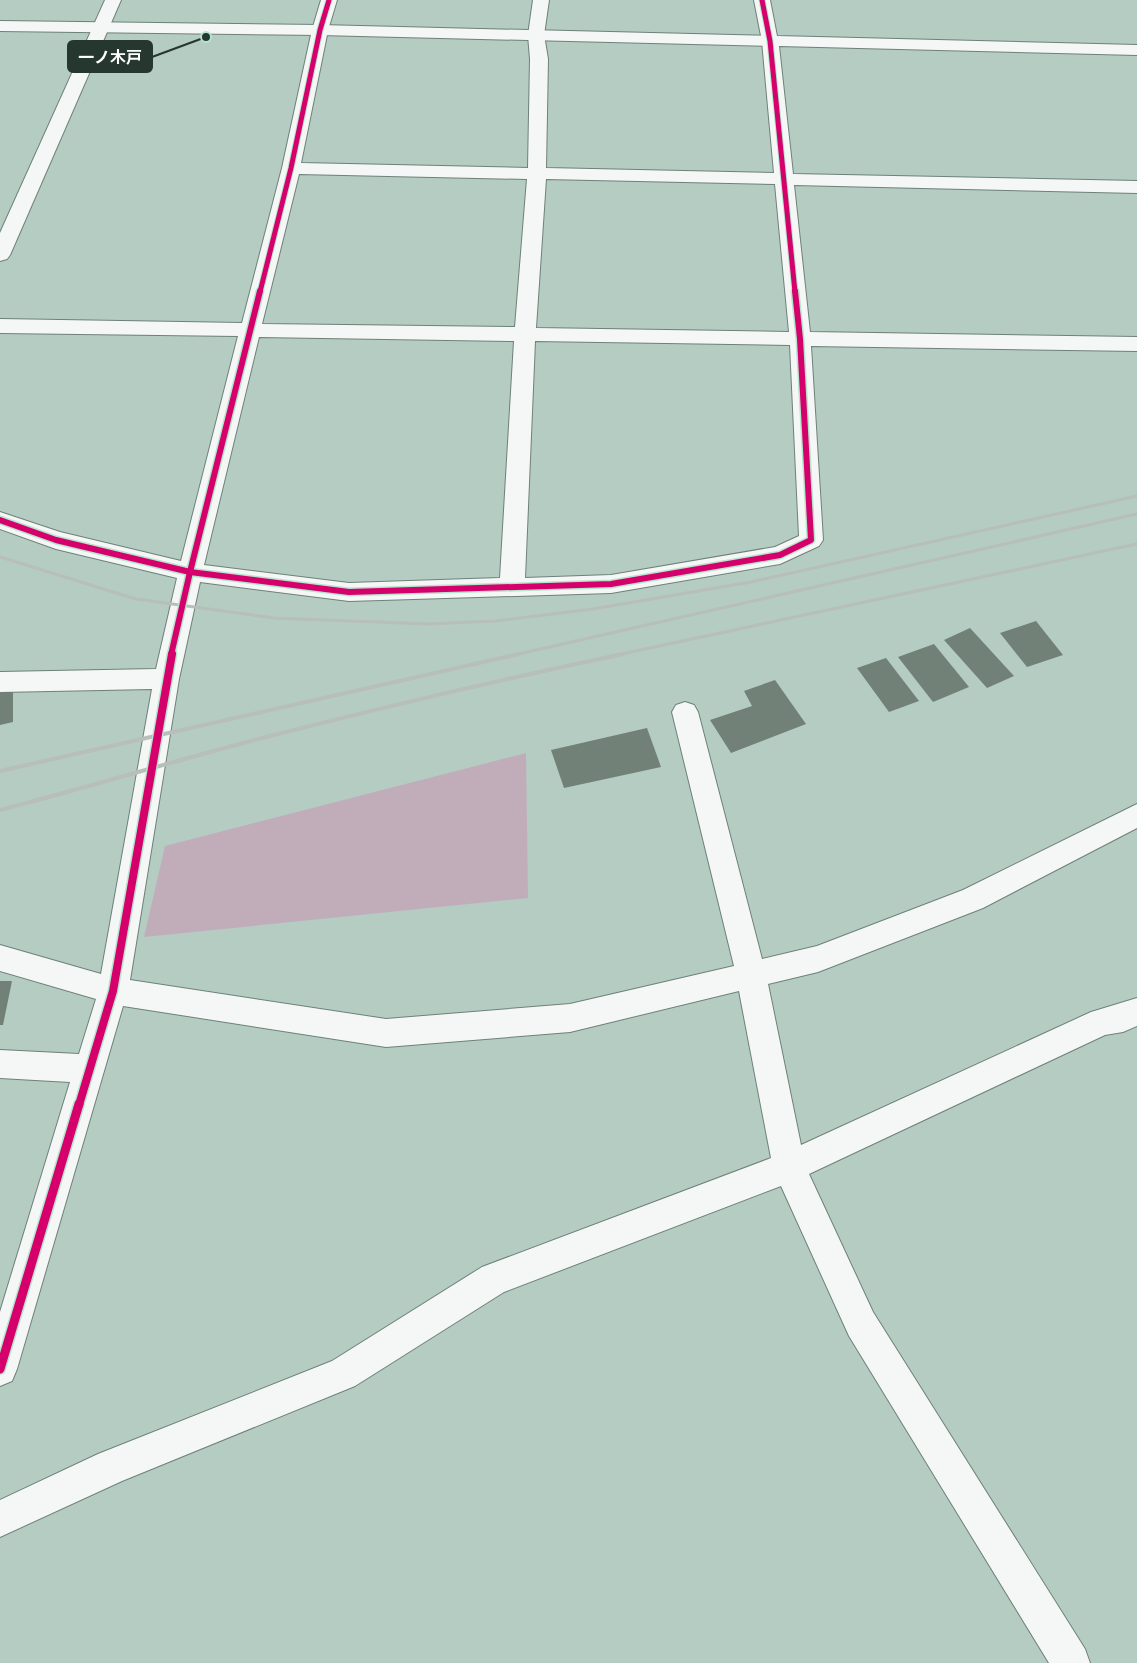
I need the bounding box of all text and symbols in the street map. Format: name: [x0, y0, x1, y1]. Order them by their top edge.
callout: 一ノ木戸: [68, 41, 152, 72]
text: 一ノ木戸: [78, 49, 142, 66]

